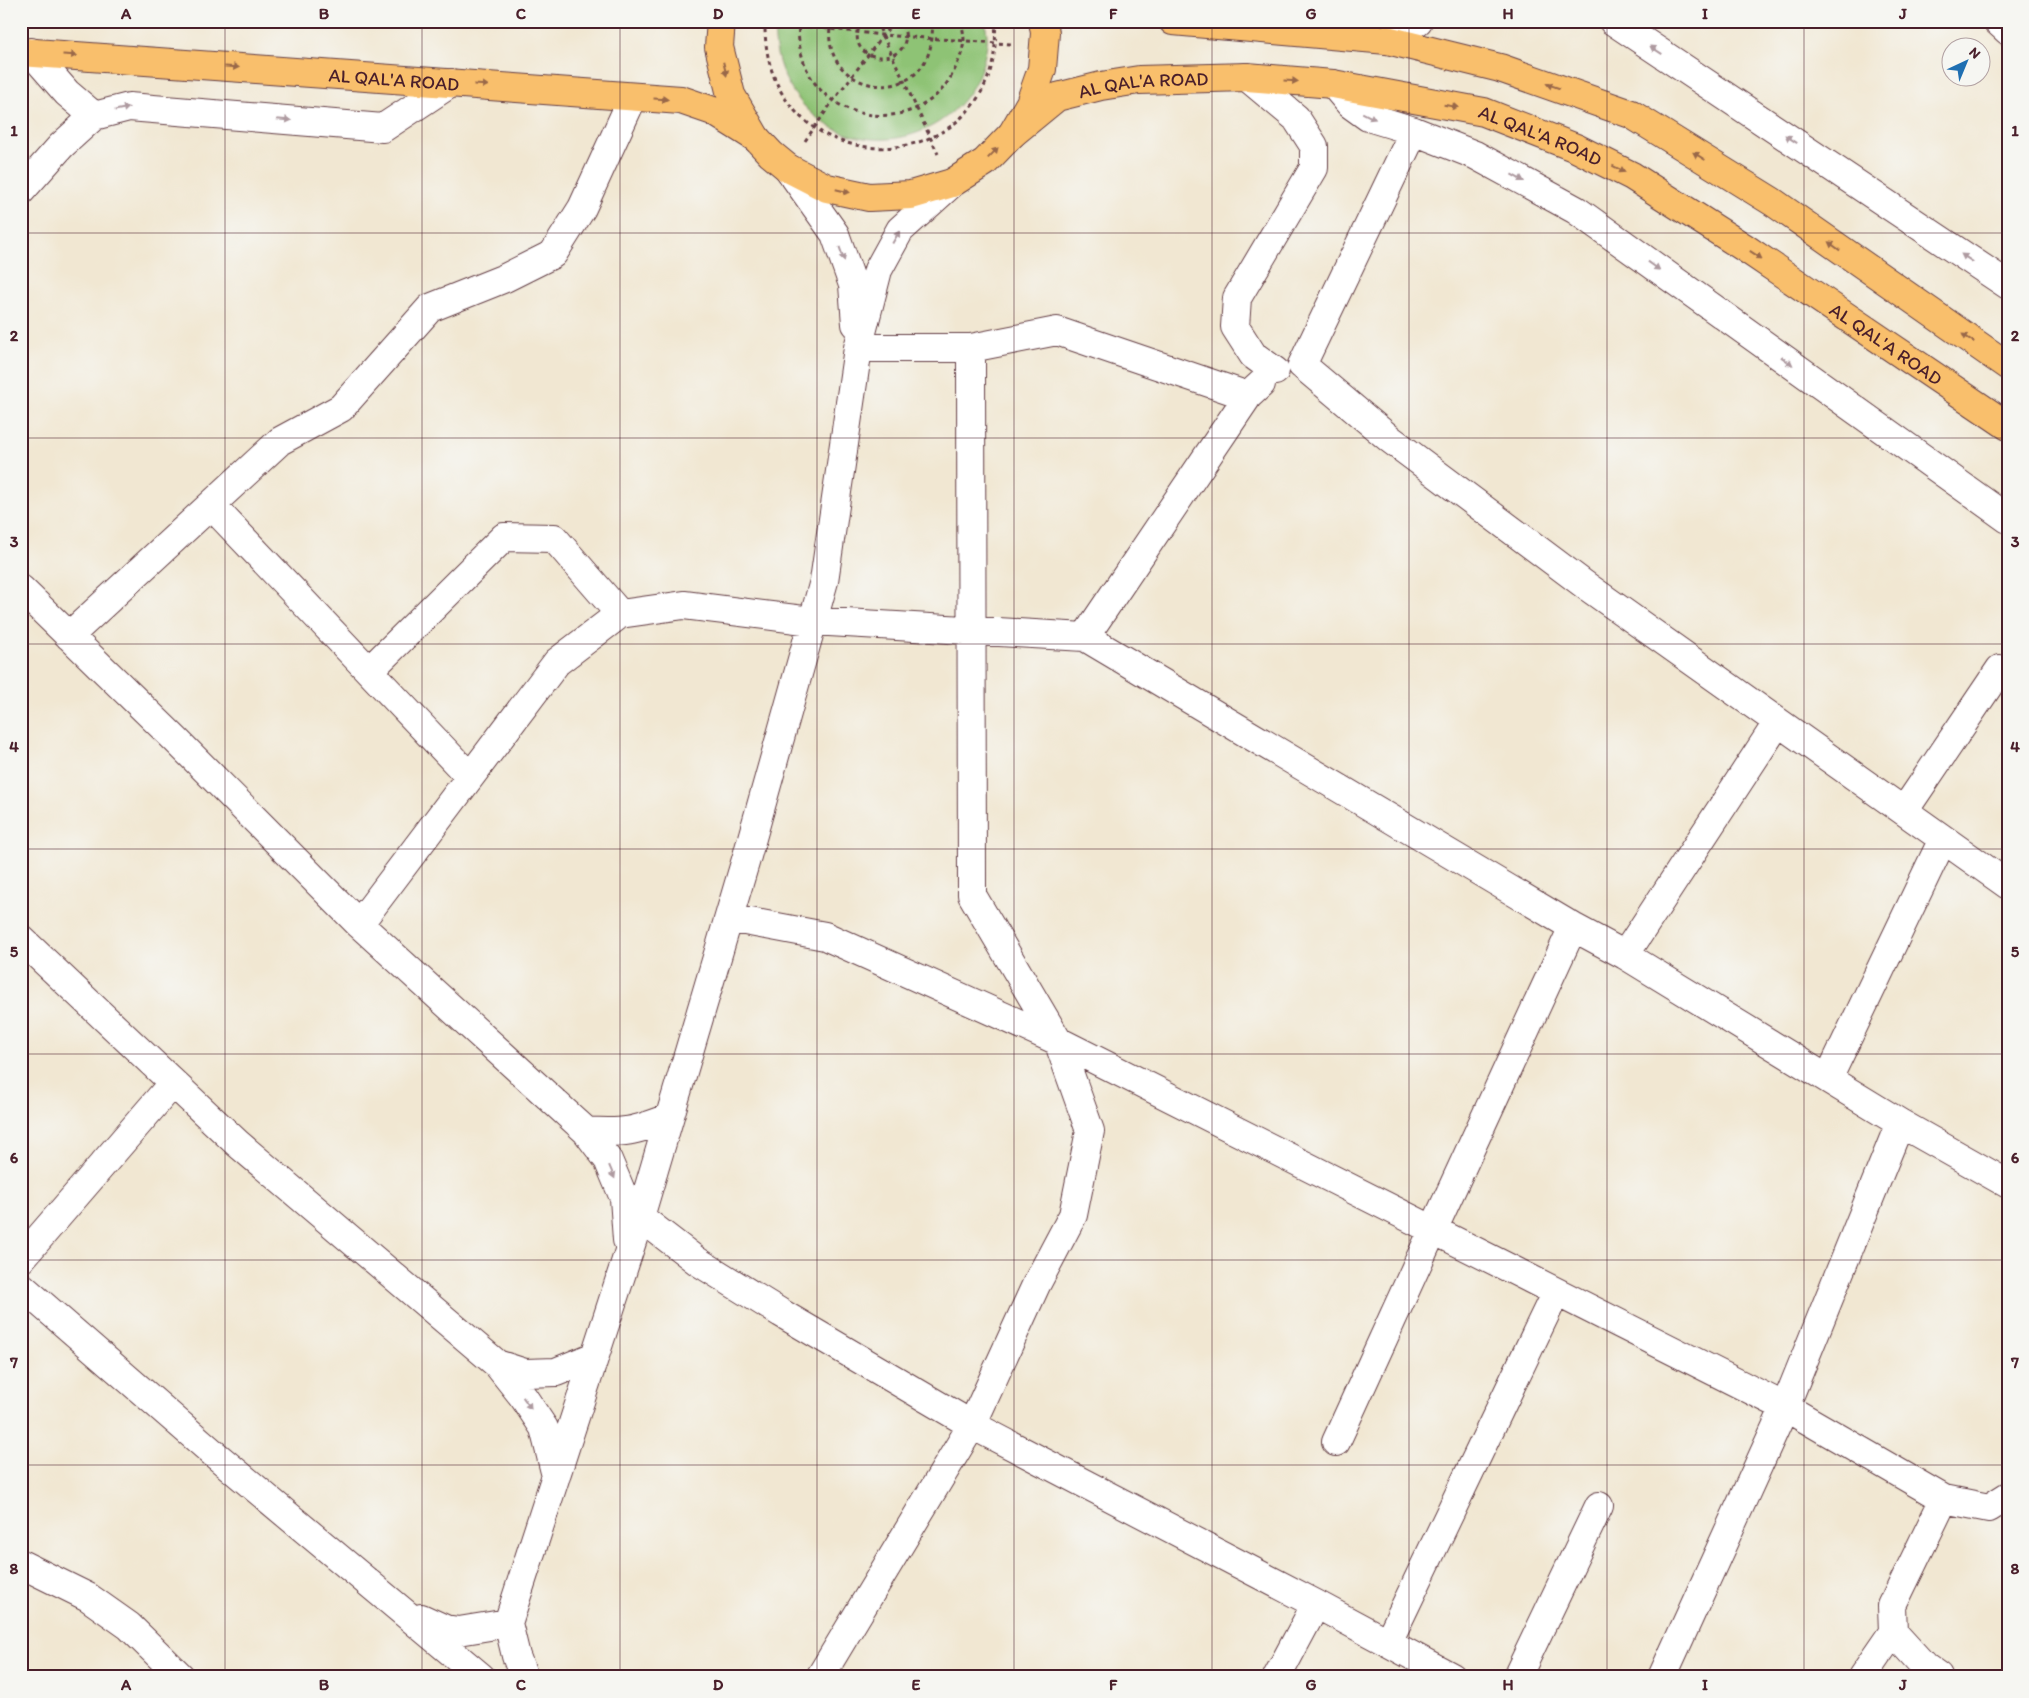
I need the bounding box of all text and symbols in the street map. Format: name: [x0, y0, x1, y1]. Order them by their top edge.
text: A: [120, 4, 132, 23]
text: B: [319, 4, 330, 23]
text: C: [516, 4, 527, 23]
text: D: [713, 4, 724, 23]
text: E: [912, 4, 921, 23]
text: F: [1109, 4, 1118, 23]
text: G: [1305, 4, 1317, 23]
text: H: [1502, 4, 1514, 23]
text: I: [1702, 4, 1708, 23]
text: J: [1898, 4, 1907, 23]
north arrow: [1942, 38, 1992, 88]
text: N: [1965, 44, 1984, 62]
one-way arrow: [1649, 45, 1663, 54]
one-way arrow: [62, 51, 78, 59]
one-way arrow: [721, 62, 729, 77]
one-way arrow: [224, 63, 240, 71]
street label: AL QAL'A ROAD: [328, 63, 460, 95]
street label: AL QAL'A ROAD: [1076, 67, 1209, 103]
one-way arrow: [1283, 77, 1299, 85]
one-way arrow: [474, 82, 490, 90]
one-way arrow: [1545, 82, 1560, 90]
one-way arrow: [653, 95, 669, 103]
street label: AL QAL'A ROAD: [1476, 100, 1606, 171]
one-way arrow: [1443, 102, 1459, 110]
one-way arrow: [115, 105, 130, 113]
one-way arrow: [1362, 112, 1376, 120]
one-way arrow: [277, 116, 293, 124]
text: 1: [10, 121, 18, 140]
text: 1: [2011, 121, 2019, 140]
one-way arrow: [1785, 135, 1798, 144]
one-way arrow: [987, 148, 999, 160]
one-way arrow: [1692, 151, 1705, 161]
one-way arrow: [1611, 165, 1626, 173]
one-way arrow: [1511, 174, 1526, 182]
one-way arrow: [835, 187, 850, 195]
one-way arrow: [892, 230, 901, 244]
one-way arrow: [1827, 241, 1841, 251]
one-way arrow: [839, 246, 846, 261]
one-way arrow: [1750, 250, 1763, 260]
one-way arrow: [1961, 253, 1974, 263]
one-way arrow: [1648, 261, 1661, 271]
street label: AL QAL'A ROAD: [1826, 297, 1947, 390]
text: 2: [10, 326, 19, 345]
text: 2: [2011, 326, 2020, 345]
one-way arrow: [1961, 333, 1974, 343]
one-way arrow: [1780, 356, 1793, 366]
text: 3: [10, 532, 19, 551]
text: 3: [2011, 532, 2020, 551]
text: 4: [9, 737, 19, 756]
text: 4: [2010, 737, 2020, 756]
text: 5: [10, 942, 19, 961]
text: 5: [2011, 942, 2020, 961]
text: 6: [10, 1148, 19, 1167]
text: 6: [2011, 1148, 2020, 1167]
one-way arrow: [609, 1165, 617, 1179]
text: 7: [9, 1353, 18, 1372]
text: 7: [2010, 1353, 2019, 1372]
one-way arrow: [522, 1396, 532, 1410]
text: 8: [10, 1559, 19, 1578]
text: 8: [2011, 1559, 2020, 1578]
text: A: [120, 1675, 132, 1694]
text: B: [319, 1675, 330, 1694]
text: C: [516, 1675, 527, 1694]
text: D: [713, 1675, 724, 1694]
text: E: [912, 1675, 921, 1694]
text: F: [1109, 1675, 1118, 1694]
text: G: [1305, 1675, 1317, 1694]
text: H: [1502, 1675, 1514, 1694]
text: I: [1702, 1675, 1708, 1694]
text: J: [1898, 1675, 1907, 1694]

